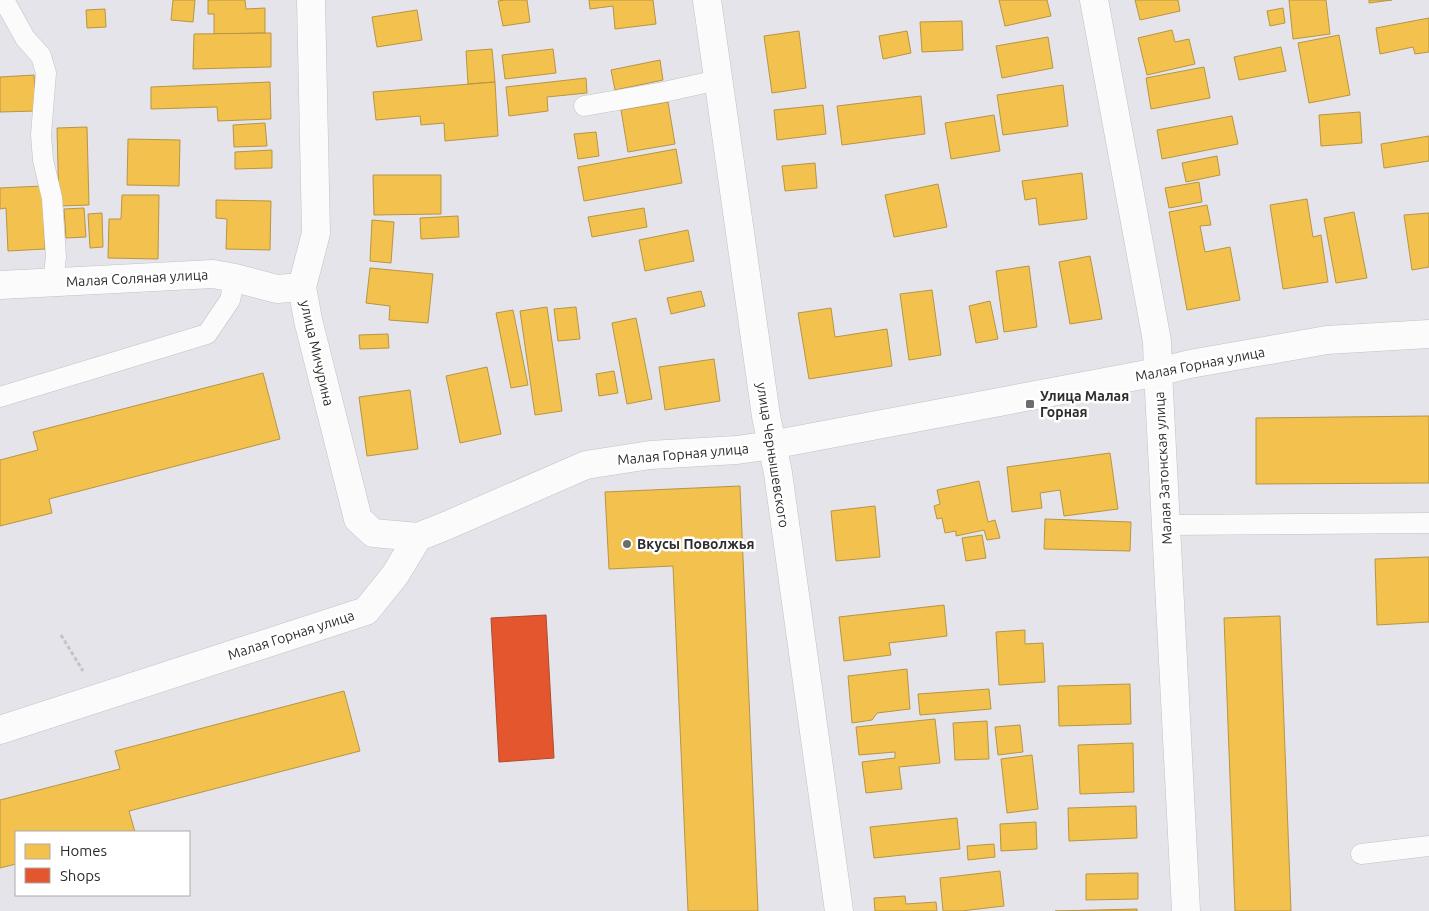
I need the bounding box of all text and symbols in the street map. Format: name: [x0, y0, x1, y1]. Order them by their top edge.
street label: Малая Соляная улица: [65, 266, 209, 290]
street label: улица Мичурина: [297, 299, 337, 407]
street label: Малая Горная улица: [1134, 344, 1266, 384]
street label: улица Чернышевского: [754, 381, 792, 529]
place label: Улица Малая Горная: [1040, 388, 1129, 420]
street label: Малая Затонская улица: [1151, 391, 1175, 545]
marker: Улица Малая Горная: [1024, 398, 1036, 410]
street label: Малая Горная улица: [617, 440, 749, 468]
place label: Вкусы Поволжья: [637, 536, 754, 552]
marker: Вкусы Поволжья: [621, 538, 633, 550]
street label: Малая Горная улица: [226, 607, 356, 663]
legend: [15, 831, 190, 896]
text: Homes: [60, 842, 107, 859]
text: Shops: [60, 867, 101, 884]

